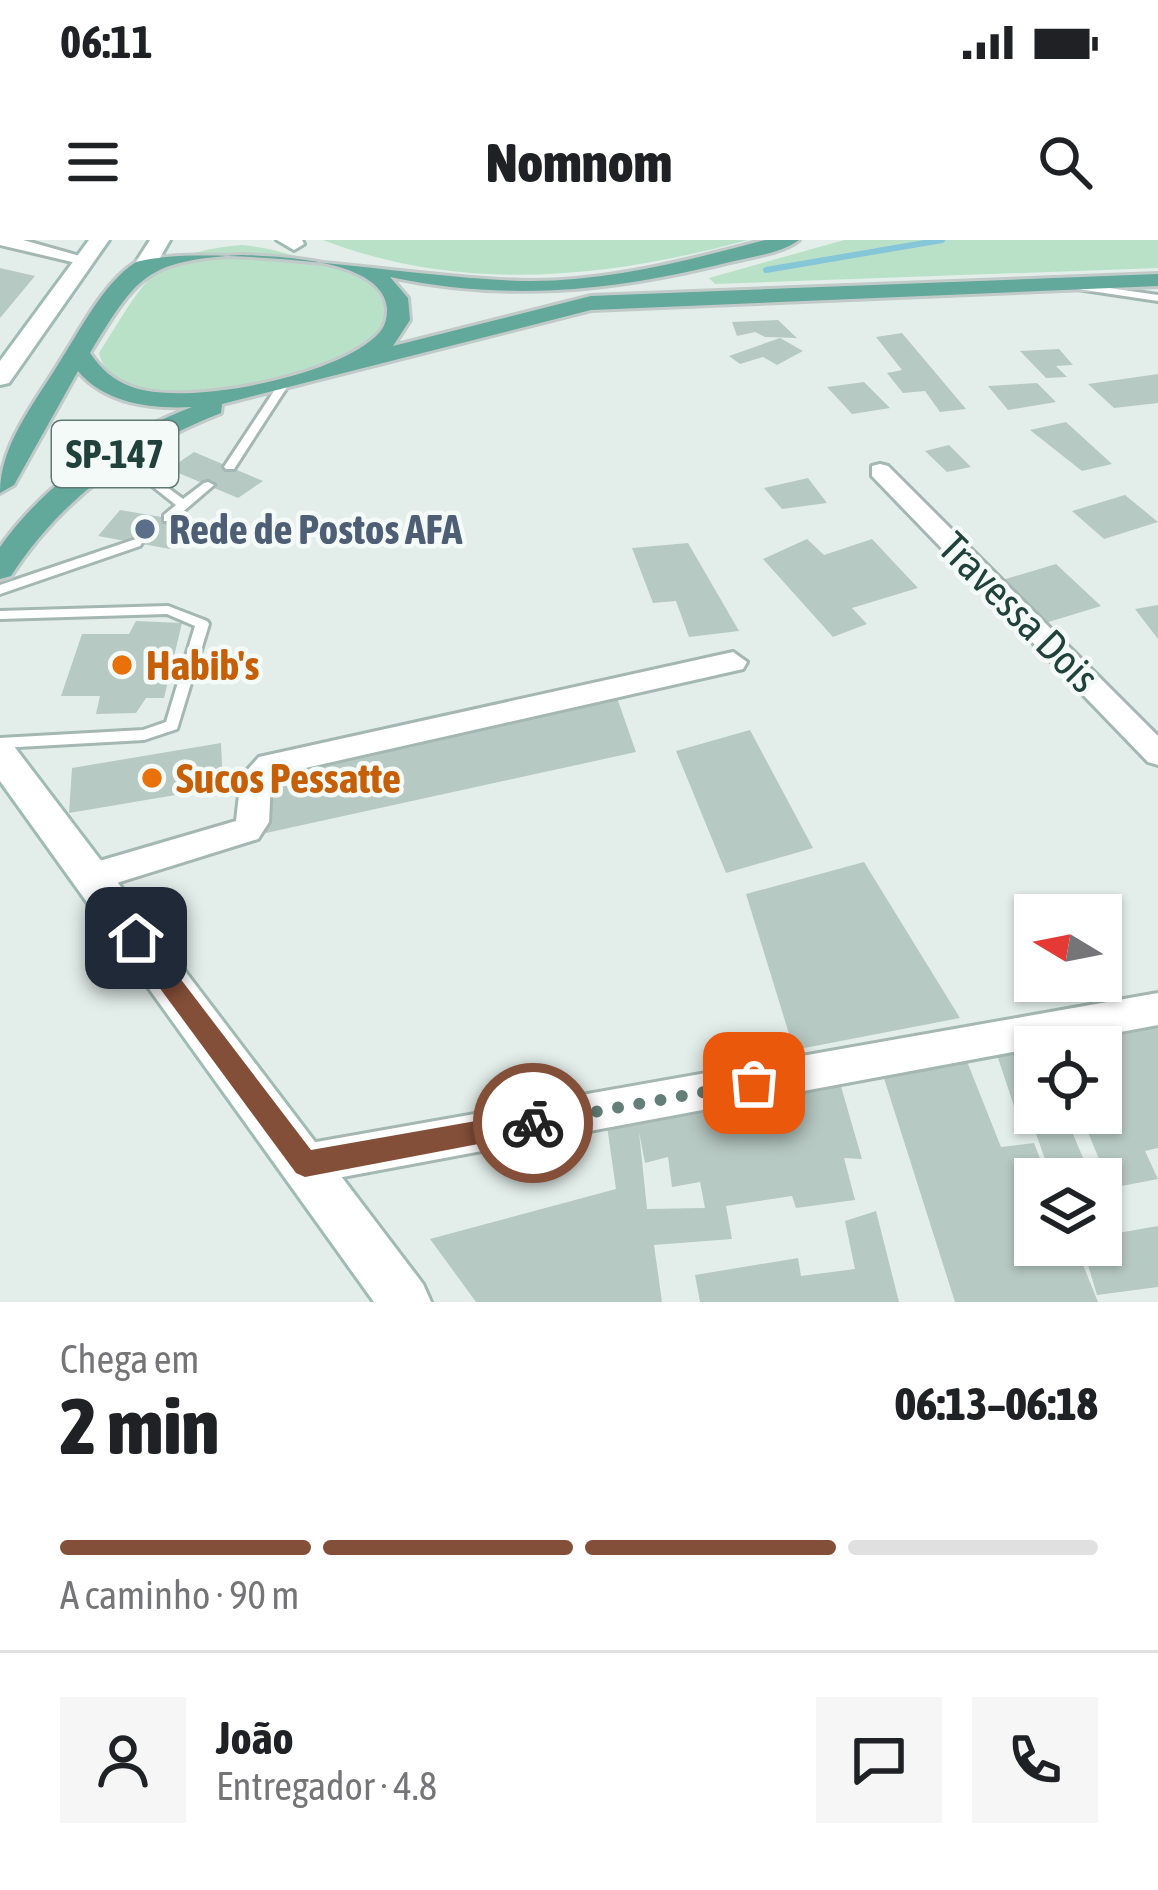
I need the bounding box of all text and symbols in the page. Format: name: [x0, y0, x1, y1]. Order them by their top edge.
text: 06:11: [60, 16, 153, 68]
icon: menu: [60, 129, 126, 195]
icon: search: [1032, 129, 1098, 195]
text: Nomnom: [486, 132, 672, 193]
road number: SP-147: [52, 421, 178, 487]
place label: Rede de Postos AFA: [169, 505, 463, 553]
marker: Rede de Postos AFA: [132, 516, 158, 542]
street label: Travessa Dois: [929, 522, 1109, 702]
place label: Habib's: [146, 641, 260, 689]
marker: Habib's: [109, 652, 135, 678]
place label: Sucos Pessatte: [176, 754, 401, 802]
marker: Sucos Pessatte: [139, 765, 165, 791]
pin: [85, 887, 187, 989]
north arrow: [1014, 894, 1122, 1002]
map controls: [1014, 894, 1122, 1266]
icon: home: [103, 905, 169, 971]
button: locate: [1014, 1026, 1122, 1134]
pin: [703, 1032, 805, 1134]
icon: bag: [721, 1050, 787, 1116]
courier: [473, 1063, 593, 1183]
icon: bike: [500, 1090, 566, 1156]
button: layers: [1014, 1158, 1122, 1266]
text: Chega em: [60, 1337, 199, 1381]
text: 06:13–06:18: [895, 1378, 1098, 1430]
text: 2 min: [60, 1381, 219, 1471]
text: A caminho · 90 m: [60, 1573, 299, 1617]
button: person: [60, 1697, 186, 1823]
button: chat: [816, 1697, 942, 1823]
button: phone: [972, 1697, 1098, 1823]
text: João: [216, 1712, 294, 1764]
text: Entregador · 4.8: [216, 1764, 437, 1808]

